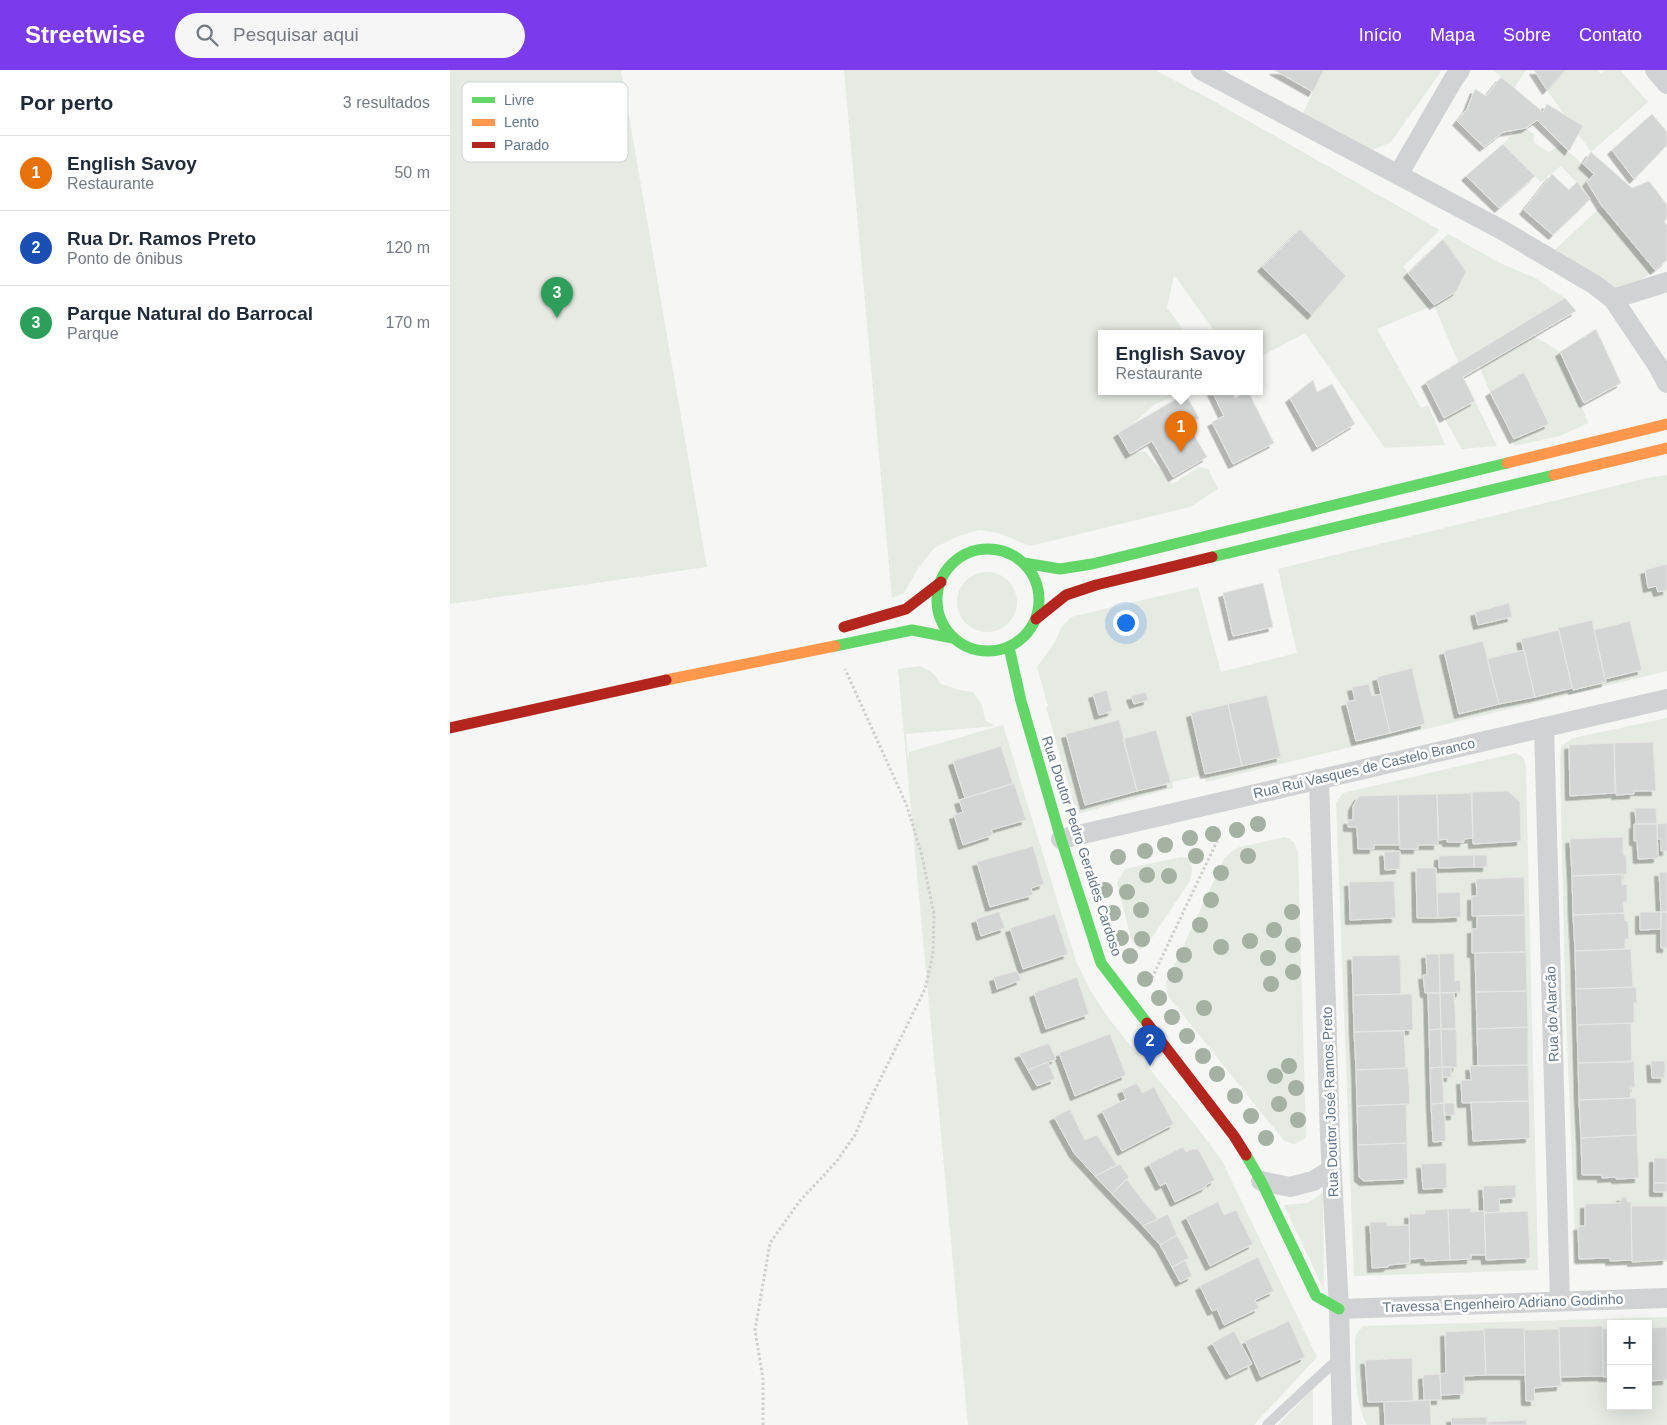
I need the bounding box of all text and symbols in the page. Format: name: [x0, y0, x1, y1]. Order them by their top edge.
search box: [175, 13, 525, 58]
text: Streetwise: [25, 21, 145, 48]
icon: search: [193, 21, 221, 49]
text: Pesquisar aqui: [233, 24, 359, 45]
text: Início: [1359, 25, 1402, 45]
text: Mapa: [1430, 25, 1475, 45]
text: Sobre: [1503, 25, 1551, 45]
text: Contato: [1579, 25, 1642, 45]
legend: [462, 82, 628, 162]
text: Por perto: [20, 91, 113, 114]
text: Livre: [504, 92, 535, 108]
text: 3 resultados: [343, 94, 430, 111]
text: Lento: [504, 114, 539, 130]
text: Parado: [504, 137, 549, 153]
text: English Savoy: [67, 153, 197, 174]
text: 1: [32, 164, 40, 181]
text: 50 m: [394, 164, 430, 181]
text: Restaurante: [67, 175, 154, 192]
text: Rua Dr. Ramos Preto: [67, 228, 256, 249]
text: 2: [32, 239, 40, 256]
text: 120 m: [386, 239, 430, 256]
text: Ponto de ônibus: [67, 250, 183, 267]
pin: 3: [541, 277, 573, 318]
text: Parque Natural do Barrocal: [67, 303, 313, 324]
text: 3: [32, 314, 40, 331]
text: 170 m: [386, 314, 430, 331]
text: Parque: [67, 325, 119, 342]
popup: [1098, 330, 1263, 395]
text: English Savoy: [1116, 343, 1245, 364]
text: Restaurante: [1116, 365, 1203, 382]
pin: 1: [1165, 411, 1197, 452]
your location: [1113, 610, 1139, 636]
street label: Rua Doutor Pedro Geraldes Cardoso: [1039, 734, 1125, 958]
street label: Rua Rui Vasques de Castelo Branco: [1252, 735, 1477, 801]
street label: Rua do Alarcão: [1542, 966, 1562, 1062]
street label: Rua Doutor José Ramos Preto: [1319, 1006, 1341, 1198]
pin: 2: [1134, 1025, 1166, 1066]
street label: Travessa Engenheiro Adriano Godinho: [1382, 1291, 1624, 1315]
map controls: [1607, 1320, 1652, 1410]
button: +: [1607, 1320, 1652, 1365]
button: −: [1607, 1365, 1652, 1410]

